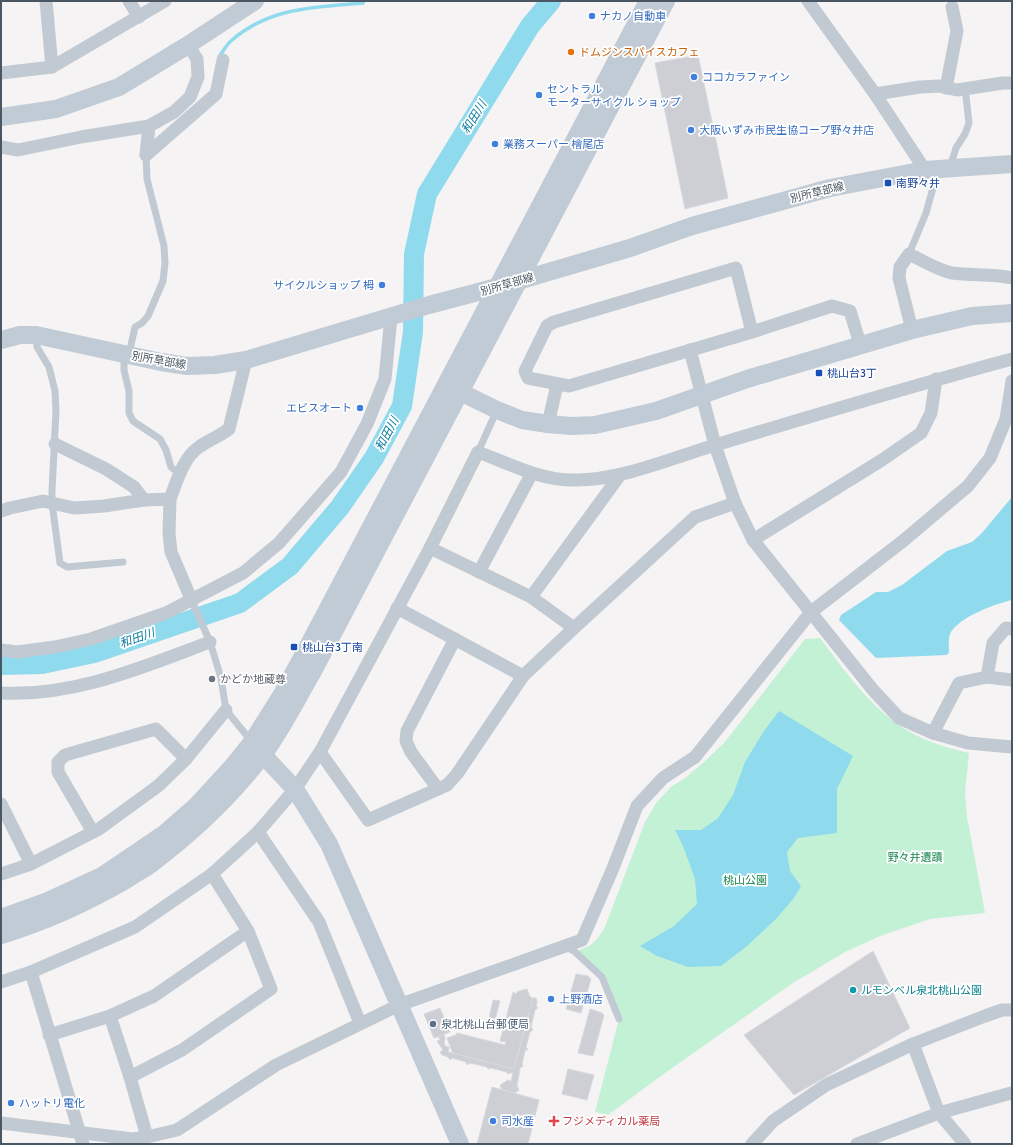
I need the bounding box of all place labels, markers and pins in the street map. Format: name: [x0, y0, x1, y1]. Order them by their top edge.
place label: ナカノ自動車: [600, 9, 666, 23]
marker: ナカノ自動車: [587, 11, 597, 21]
place label: ドムジンスパイスカフェ: [579, 45, 699, 59]
marker: ドムジンスパイスカフェ: [566, 47, 576, 57]
place label: ココカラファイン: [702, 70, 790, 84]
marker: ココカラファイン: [689, 72, 699, 82]
place label: セントラル モーターサイクル ショップ: [547, 82, 681, 109]
marker: セントラル モーターサイクル ショップ: [534, 90, 544, 100]
place label: 大阪いずみ市民生協コープ野々井店: [699, 123, 874, 137]
marker: 大阪いずみ市民生協コープ野々井店: [686, 125, 696, 135]
place label: 業務スーパー 檜尾店: [503, 137, 604, 151]
marker: 業務スーパー 檜尾店: [490, 139, 500, 149]
place label: 南野々井: [896, 176, 940, 190]
marker: 南野々井: [883, 178, 893, 188]
place label: サイクルショップ 栂: [273, 278, 374, 292]
marker: サイクルショップ 栂: [377, 280, 387, 290]
place label: 桃山台3丁: [827, 366, 877, 380]
marker: 桃山台3丁: [814, 368, 824, 378]
place label: エビスオート: [286, 401, 352, 415]
marker: エビスオート: [355, 403, 365, 413]
place label: 桃山台3丁南: [302, 640, 363, 654]
marker: 桃山台3丁南: [289, 642, 299, 652]
place label: かどか地蔵尊: [220, 672, 286, 686]
marker: かどか地蔵尊: [207, 674, 217, 684]
place label: ルモンベル泉北桃山公園: [861, 983, 982, 997]
marker: ルモンベル泉北桃山公園: [848, 985, 858, 995]
place label: 上野酒店: [559, 992, 603, 1006]
marker: 上野酒店: [546, 994, 556, 1004]
place label: 泉北桃山台郵便局: [441, 1017, 529, 1031]
marker: 泉北桃山台郵便局: [428, 1019, 438, 1029]
place label: ハットリ電化: [19, 1096, 85, 1110]
marker: ハットリ電化: [6, 1098, 16, 1108]
place label: 司水産: [501, 1114, 534, 1128]
place label: フジメディカル薬局: [562, 1114, 660, 1128]
marker: 司水産: [488, 1116, 498, 1126]
marker: フジメディカル薬局: [549, 1116, 559, 1126]

